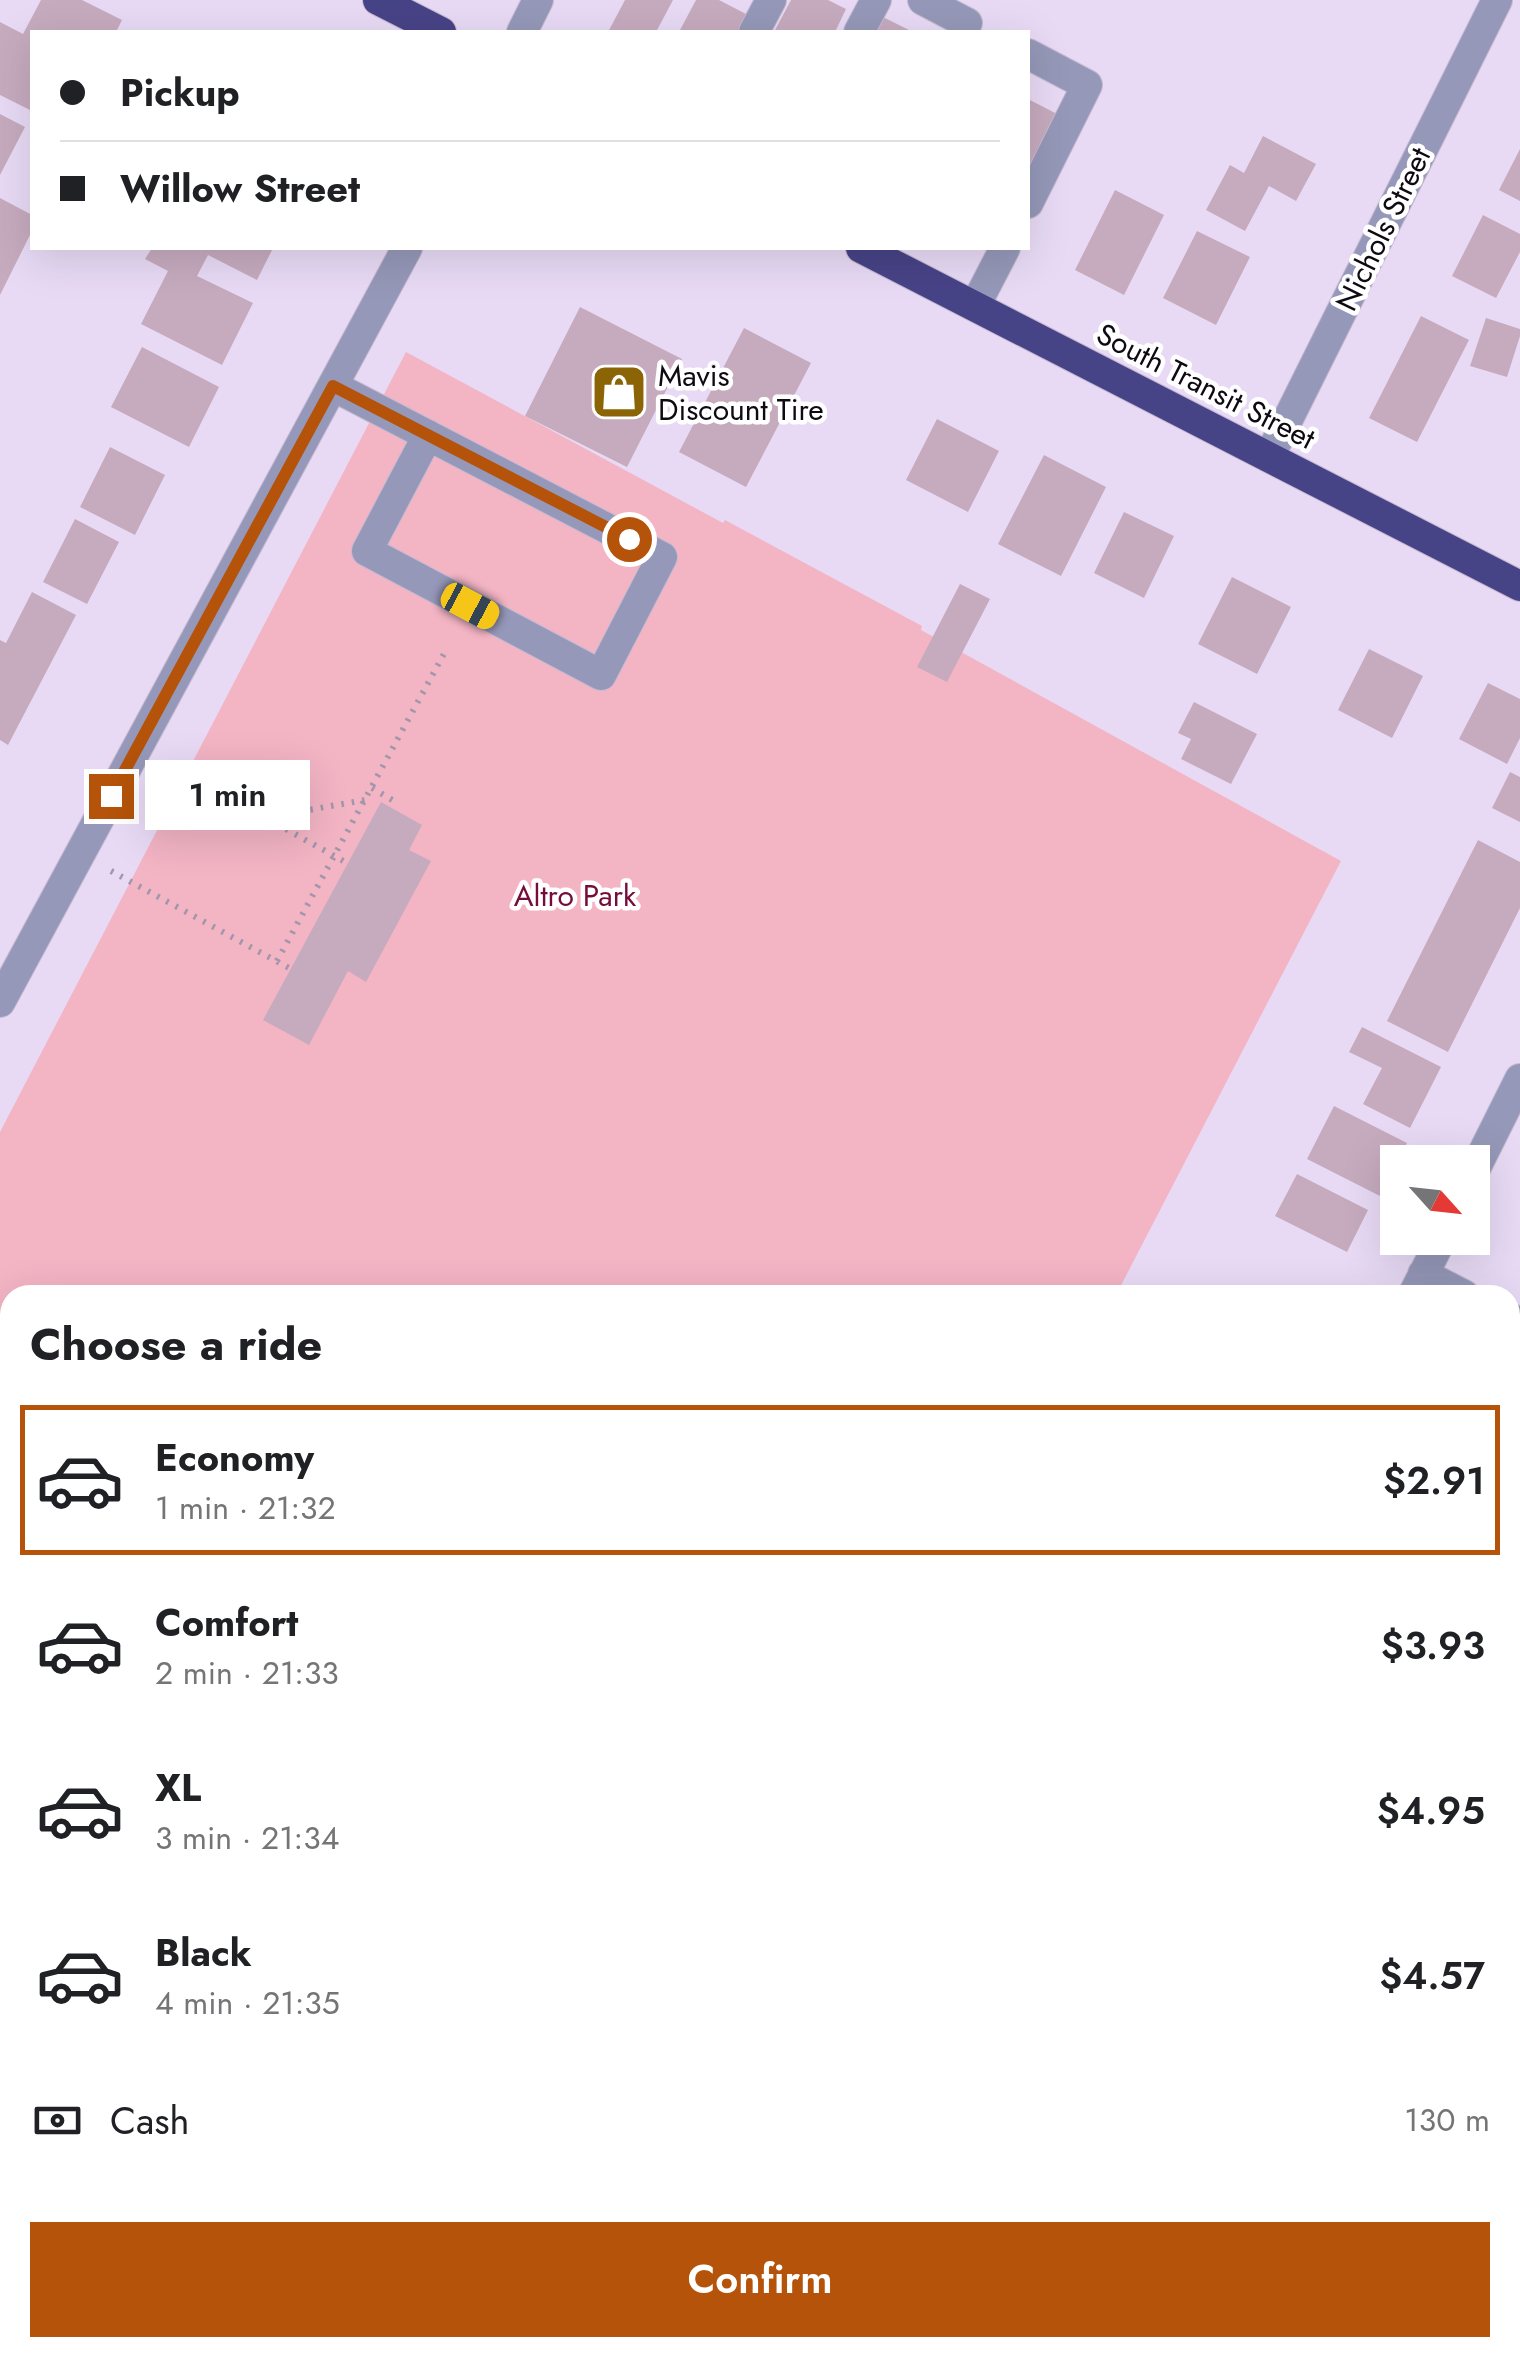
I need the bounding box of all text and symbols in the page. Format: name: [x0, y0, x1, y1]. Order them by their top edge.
text: Pickup: [120, 65, 240, 120]
street label: Nichols Street: [1325, 139, 1441, 318]
text: Willow Street: [120, 161, 360, 216]
street label: South Transit Street: [1089, 312, 1323, 460]
place label: Mavis Discount Tire: [658, 354, 824, 431]
shop icon: Mavis Discount Tire: [589, 362, 649, 422]
route start: [607, 517, 652, 562]
car: [436, 579, 504, 633]
callout: 1 min: [146, 761, 311, 831]
text: 1 min: [189, 772, 266, 818]
route end: [89, 774, 134, 819]
park label: Altro Park: [514, 874, 637, 917]
north arrow: [1380, 1145, 1490, 1255]
map controls: [1380, 1145, 1490, 1255]
text: Choose a ride: [30, 1312, 322, 1377]
text: Economy: [155, 1430, 314, 1485]
icon: car: [35, 1435, 125, 1525]
text: $2.91: [1383, 1453, 1485, 1508]
text: 1 min · 21:32: [155, 1485, 336, 1531]
text: Comfort: [155, 1595, 298, 1650]
icon: car: [35, 1600, 125, 1690]
text: $3.93: [1381, 1618, 1485, 1673]
text: 2 min · 21:33: [155, 1650, 339, 1696]
text: XL: [155, 1760, 201, 1815]
icon: car: [35, 1765, 125, 1855]
text: $4.95: [1377, 1783, 1485, 1838]
text: 3 min · 21:34: [155, 1815, 339, 1861]
text: Black: [155, 1925, 252, 1980]
icon: car: [35, 1930, 125, 2020]
text: $4.57: [1379, 1948, 1485, 2003]
text: 4 min · 21:35: [155, 1980, 340, 2026]
icon: cash: [30, 2093, 85, 2148]
text: Cash: [110, 2093, 190, 2148]
text: 130 m: [1404, 2097, 1490, 2143]
button: Confirm: [30, 2222, 1490, 2337]

